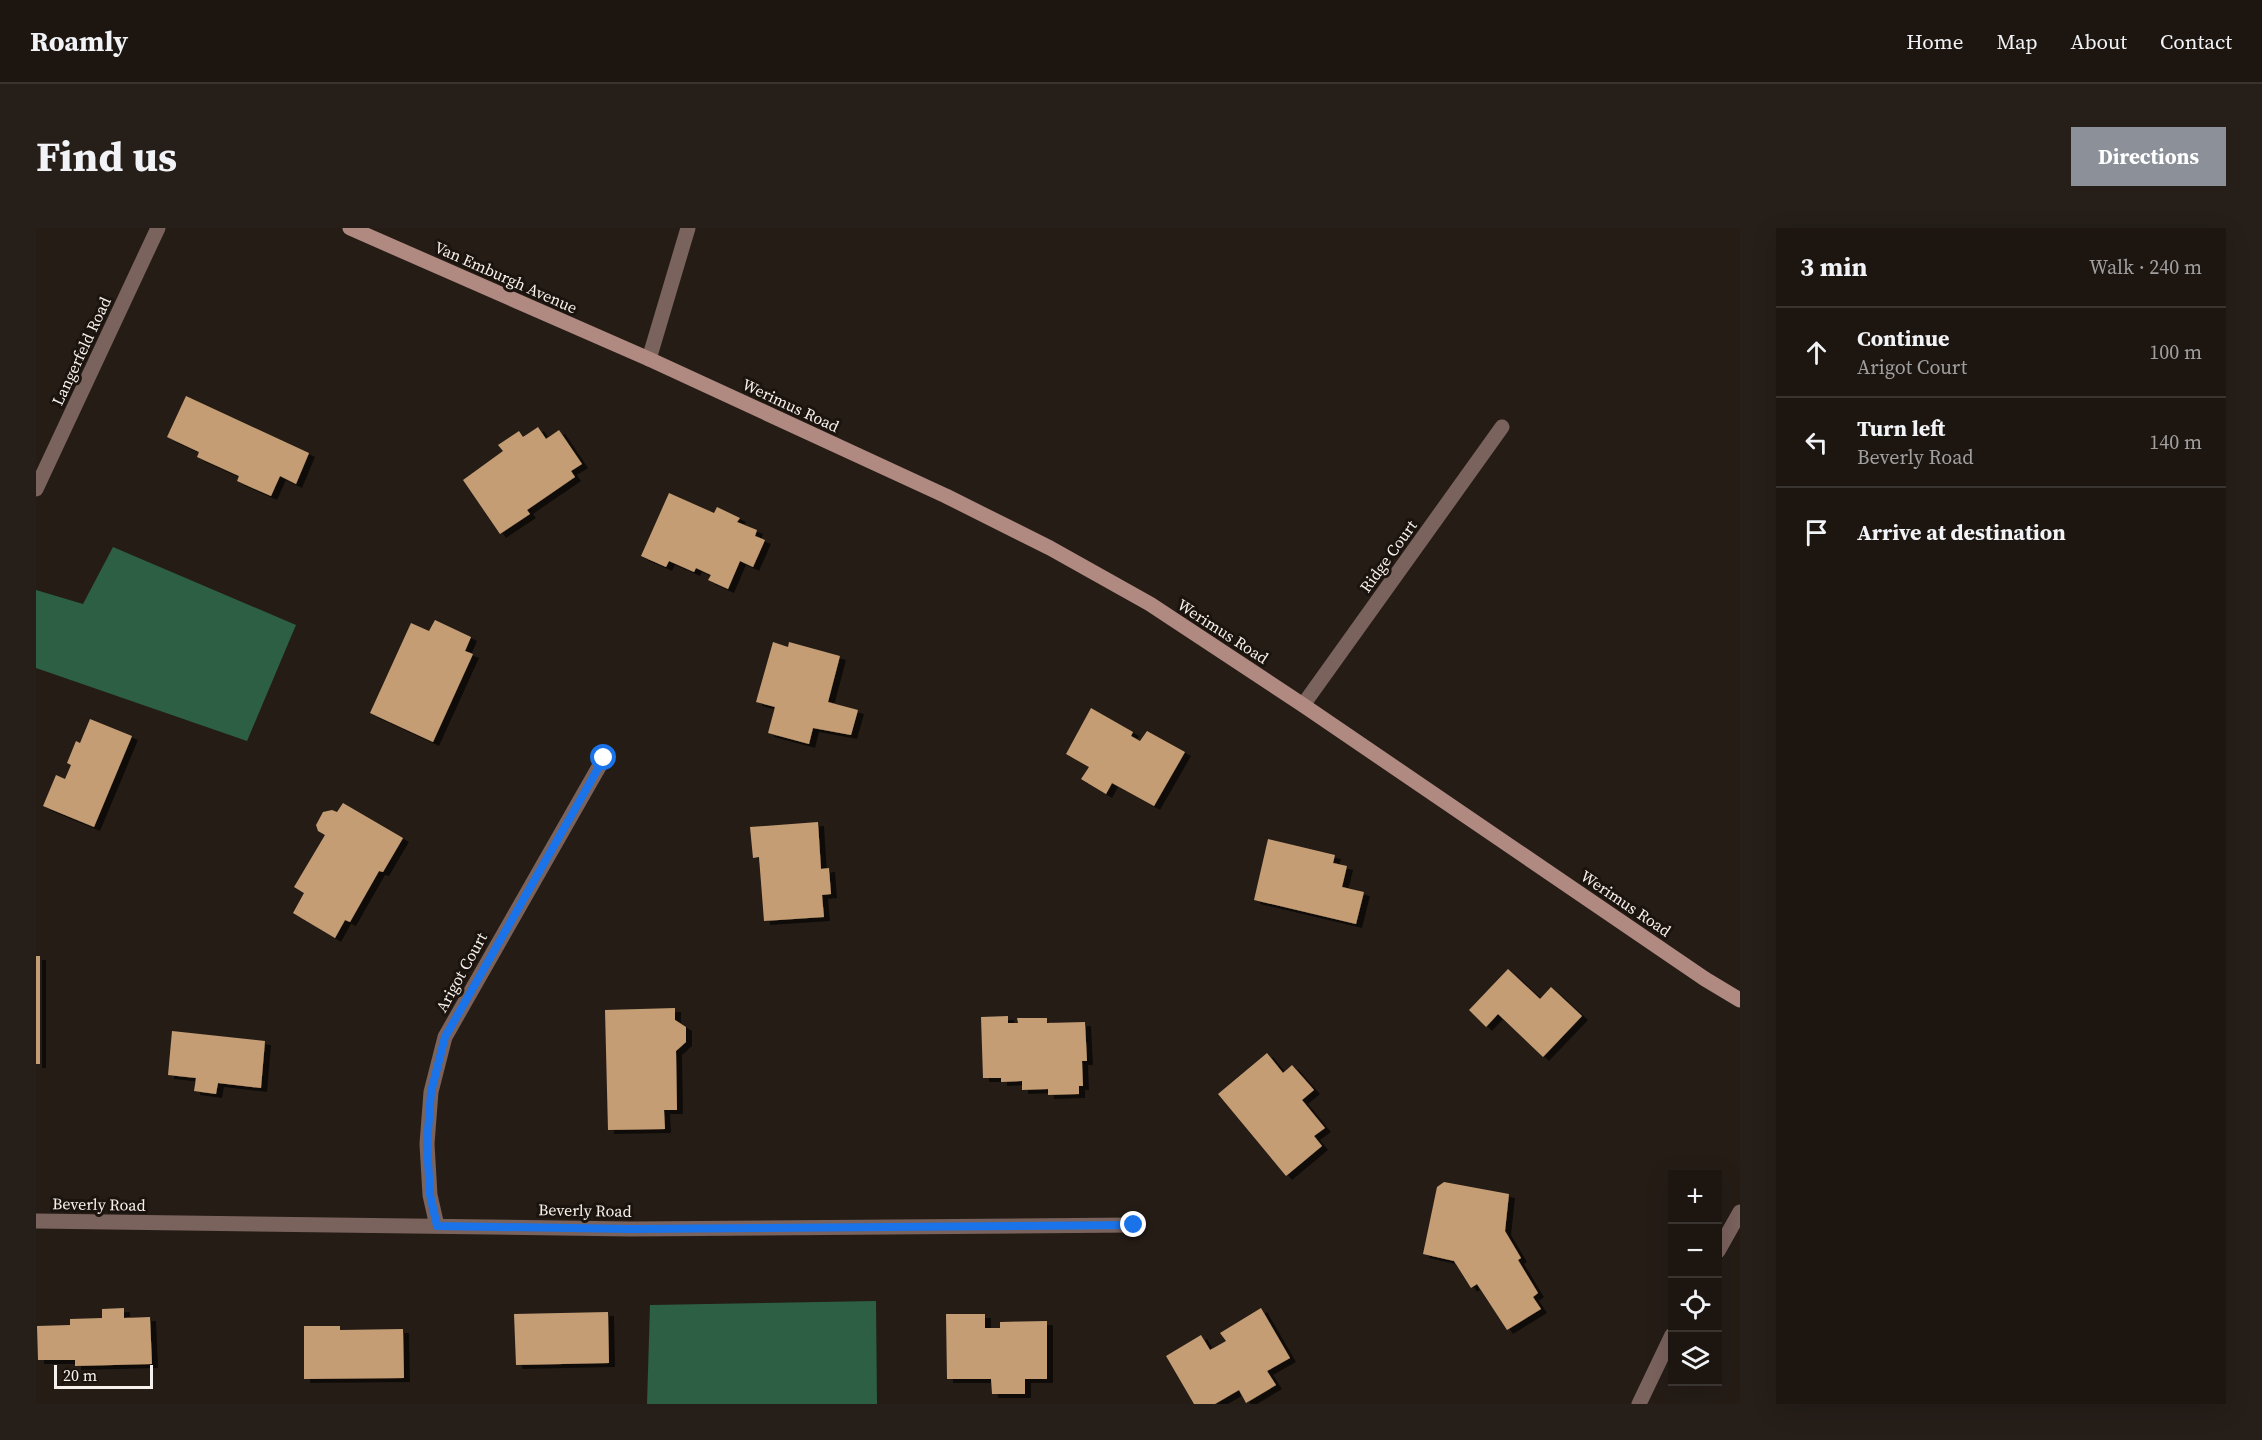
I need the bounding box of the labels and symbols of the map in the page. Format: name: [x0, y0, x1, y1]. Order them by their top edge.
street label: Van Emburgh Avenue: [431, 236, 581, 318]
street label: Langerfeld Road: [46, 293, 116, 409]
street label: Werimus Road: [739, 373, 843, 437]
street label: Ridge Court: [1354, 515, 1422, 597]
street label: Werimus Road: [1173, 593, 1273, 669]
route start: [590, 744, 616, 770]
street label: Werimus Road: [1577, 865, 1675, 941]
street label: Arigot Court: [430, 927, 492, 1016]
street label: Beverly Road: [52, 1192, 146, 1216]
street label: Beverly Road: [538, 1198, 632, 1222]
route end: [1120, 1211, 1146, 1237]
scale bar: [54, 1362, 153, 1390]

